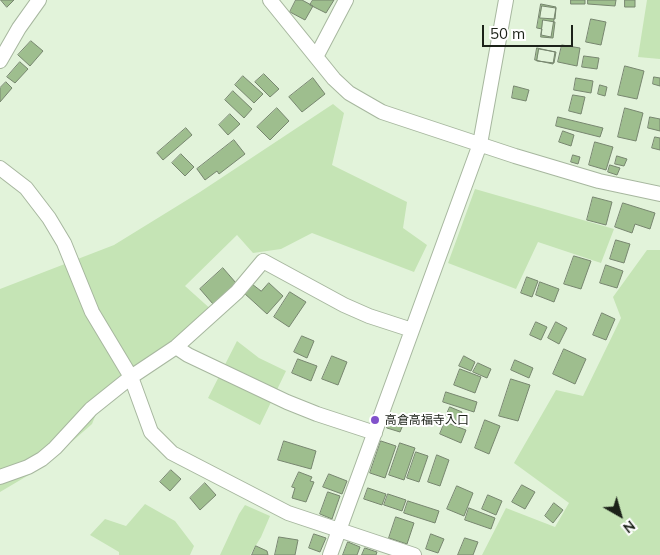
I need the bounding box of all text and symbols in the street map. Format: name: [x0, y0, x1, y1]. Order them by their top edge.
scale bar: [485, 15, 576, 47]
text: 50 m: [490, 24, 525, 43]
place label: 高倉高福寺入口: [385, 413, 469, 427]
marker: 高倉高福寺入口: [369, 414, 381, 426]
north arrow: [595, 490, 645, 540]
text: N: [620, 516, 639, 537]

